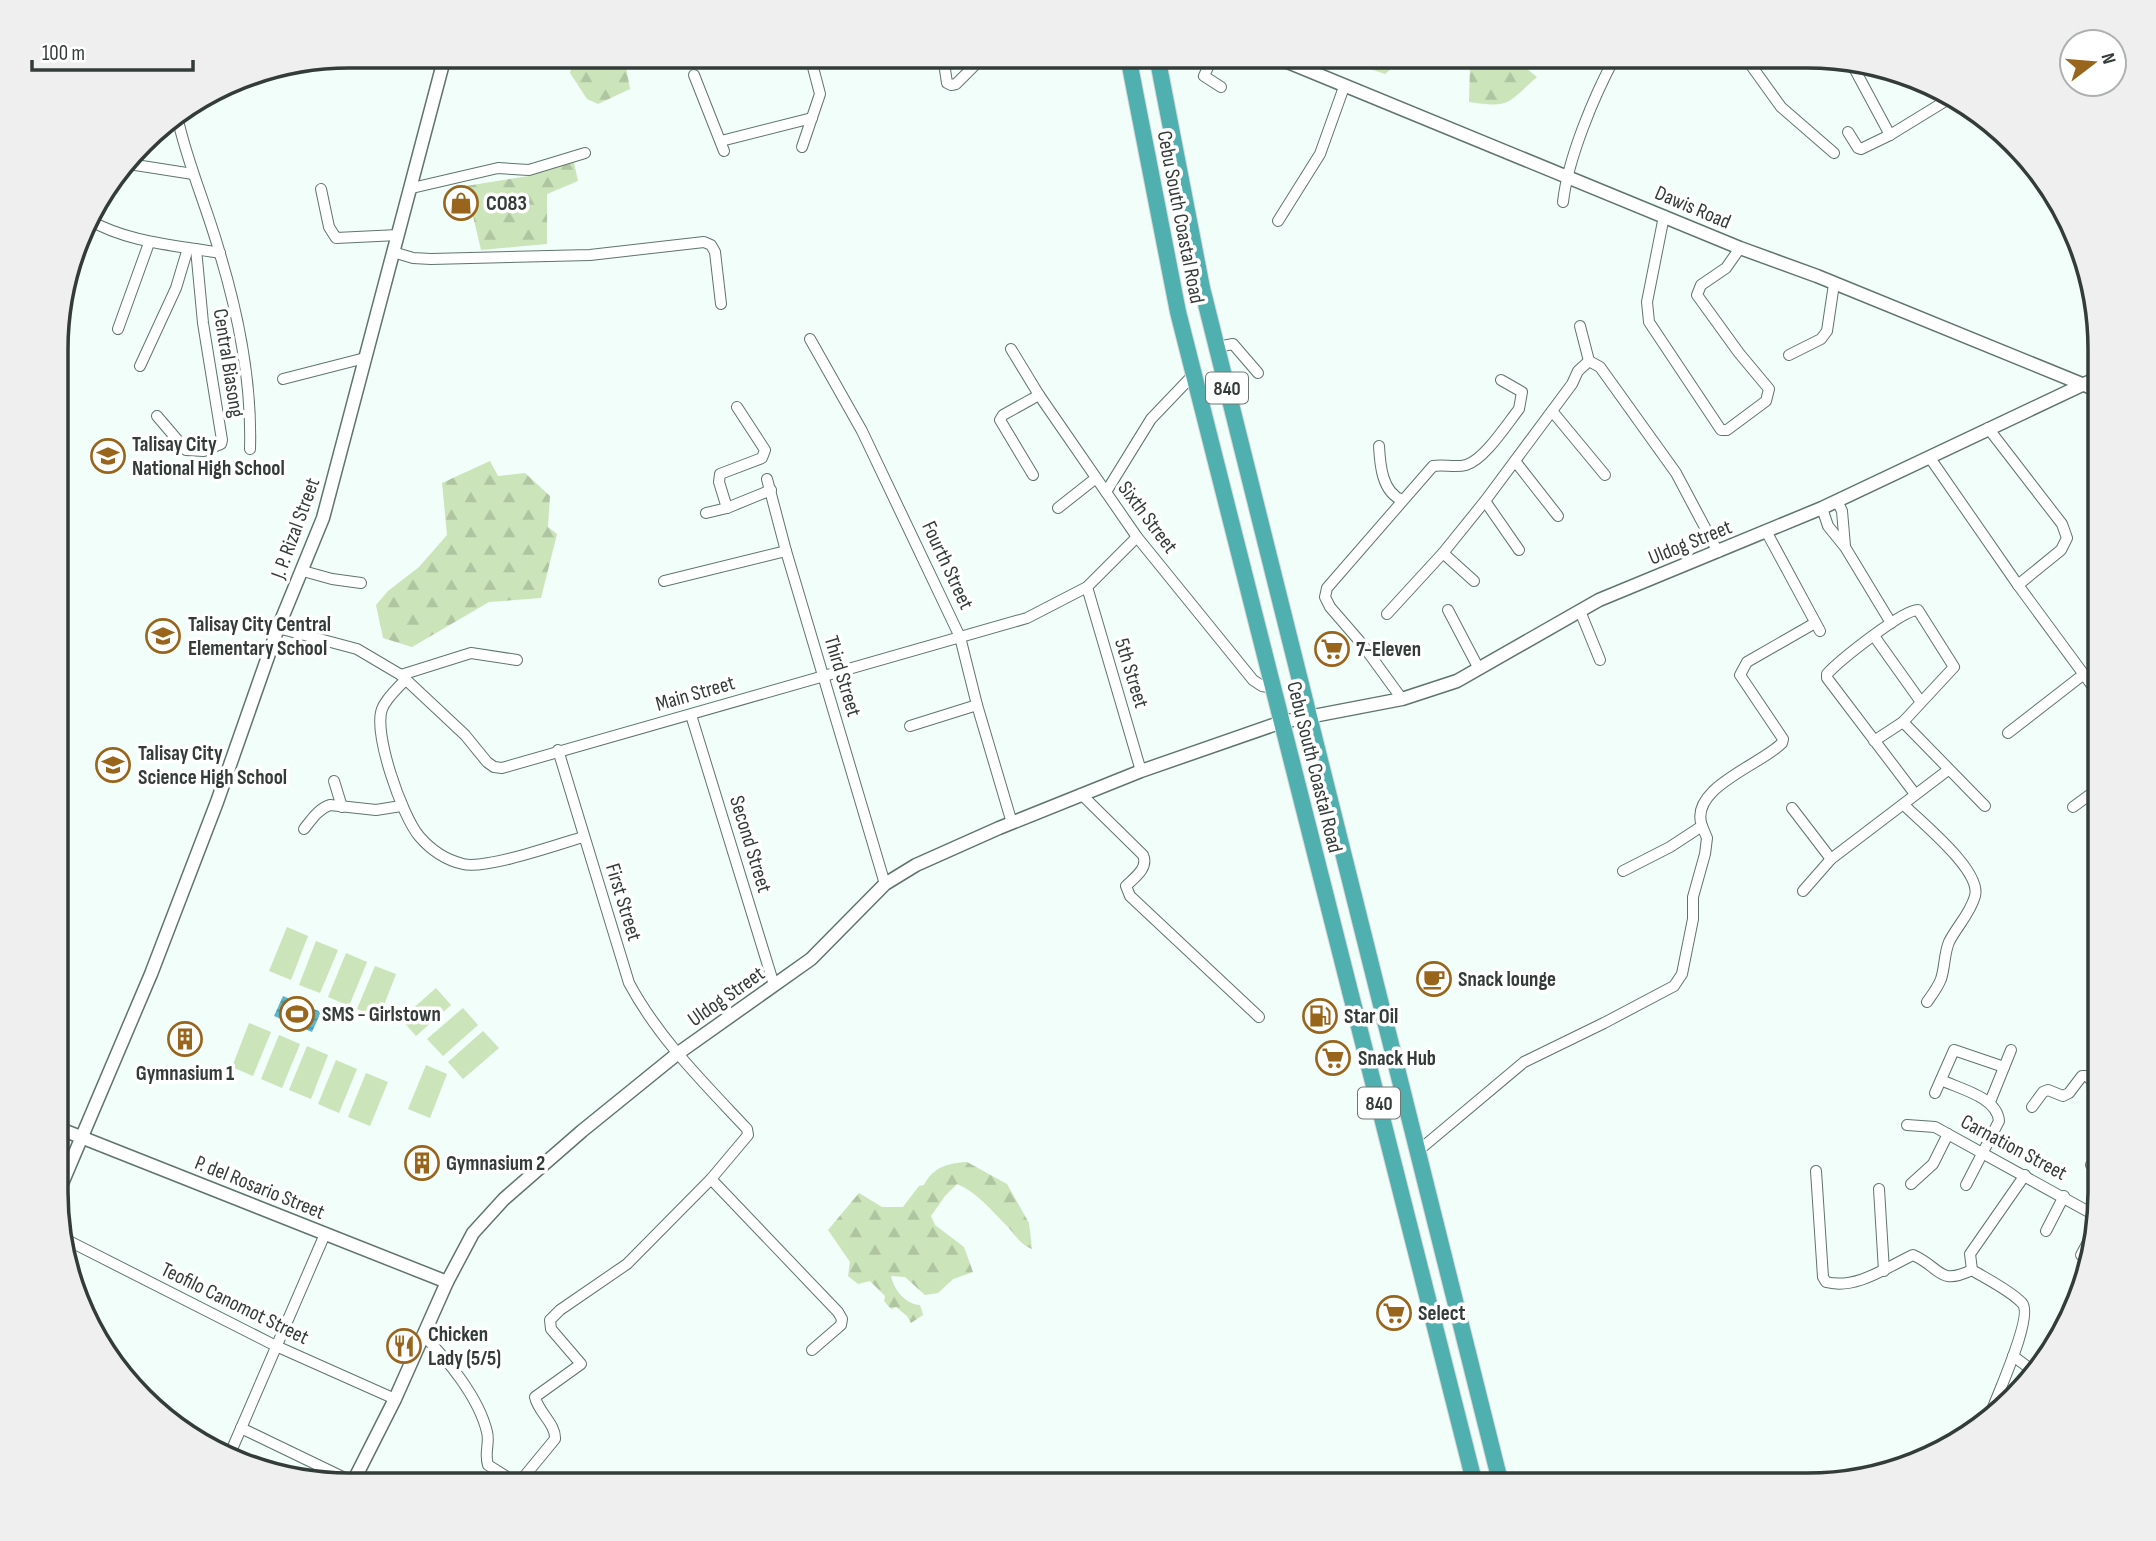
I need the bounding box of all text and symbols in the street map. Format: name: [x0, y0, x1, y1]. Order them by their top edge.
scale bar: [32, 28, 192, 72]
north arrow: [2058, 28, 2128, 98]
text: 100 m: [42, 41, 85, 66]
text: N: [2095, 51, 2120, 67]
street label: Cebu South Coastal Road: [1152, 129, 1210, 306]
street label: Dawis Road: [1651, 180, 1734, 235]
shop icon: CO83: [442, 184, 480, 222]
place label: CO83: [486, 191, 527, 216]
street label: Central Biasong: [208, 307, 249, 419]
road number: 840: [1206, 372, 1248, 404]
place label: Talisay City National High School: [132, 432, 285, 481]
school or university icon: Talisay City National High School: [89, 437, 127, 475]
street label: J. P. Rizal Street: [265, 474, 325, 583]
street label: Sixth Street: [1112, 476, 1183, 558]
street label: Uldog Street: [1645, 514, 1736, 570]
street label: Fourth Street: [916, 517, 979, 613]
place label: Talisay City Central Elementary School: [188, 612, 331, 661]
school or university icon: Talisay City Central Elementary School: [144, 617, 182, 655]
supermarket icon: 7-Eleven: [1313, 630, 1351, 668]
street label: Third Street: [818, 633, 867, 720]
street label: 5th Street: [1109, 635, 1154, 711]
place label: 7-Eleven: [1356, 637, 1421, 662]
street label: Main Street: [653, 670, 738, 717]
street label: Cebu South Coastal Road: [1281, 679, 1348, 855]
place label: Talisay City Science High School: [138, 741, 287, 790]
school or university icon: Talisay City Science High School: [94, 746, 132, 784]
street label: Second Street: [724, 793, 777, 896]
street label: First Street: [600, 860, 647, 944]
cafe icon: Snack lounge: [1415, 960, 1453, 998]
street label: Uldog Street: [683, 961, 769, 1032]
place label: Snack lounge: [1458, 967, 1556, 992]
sports icon: SMS - Girlstown: [278, 995, 316, 1033]
fuel station icon: Star Oil: [1301, 997, 1339, 1035]
place label: SMS - Girlstown: [322, 1002, 441, 1027]
place label: Star Oil: [1344, 1004, 1398, 1029]
building icon: Gymnasium 1: [166, 1020, 204, 1058]
supermarket icon: Snack Hub: [1314, 1039, 1352, 1077]
place label: Snack Hub: [1358, 1046, 1436, 1071]
place label: Gymnasium 1: [136, 1061, 234, 1086]
road number: 840: [1358, 1088, 1400, 1119]
street label: Carnation Street: [1956, 1109, 2071, 1186]
building icon: Gymnasium 2: [403, 1144, 441, 1182]
street label: P. del Rosario Street: [191, 1150, 328, 1225]
place label: Gymnasium 2: [446, 1151, 545, 1176]
street label: Teofilo Canomot Street: [157, 1257, 313, 1350]
supermarket icon: Select: [1375, 1294, 1413, 1332]
place label: Select: [1418, 1301, 1465, 1326]
place label: Chicken Lady (5/5): [428, 1322, 501, 1371]
restaurant icon: Chicken Lady (5/5): [385, 1327, 423, 1365]

